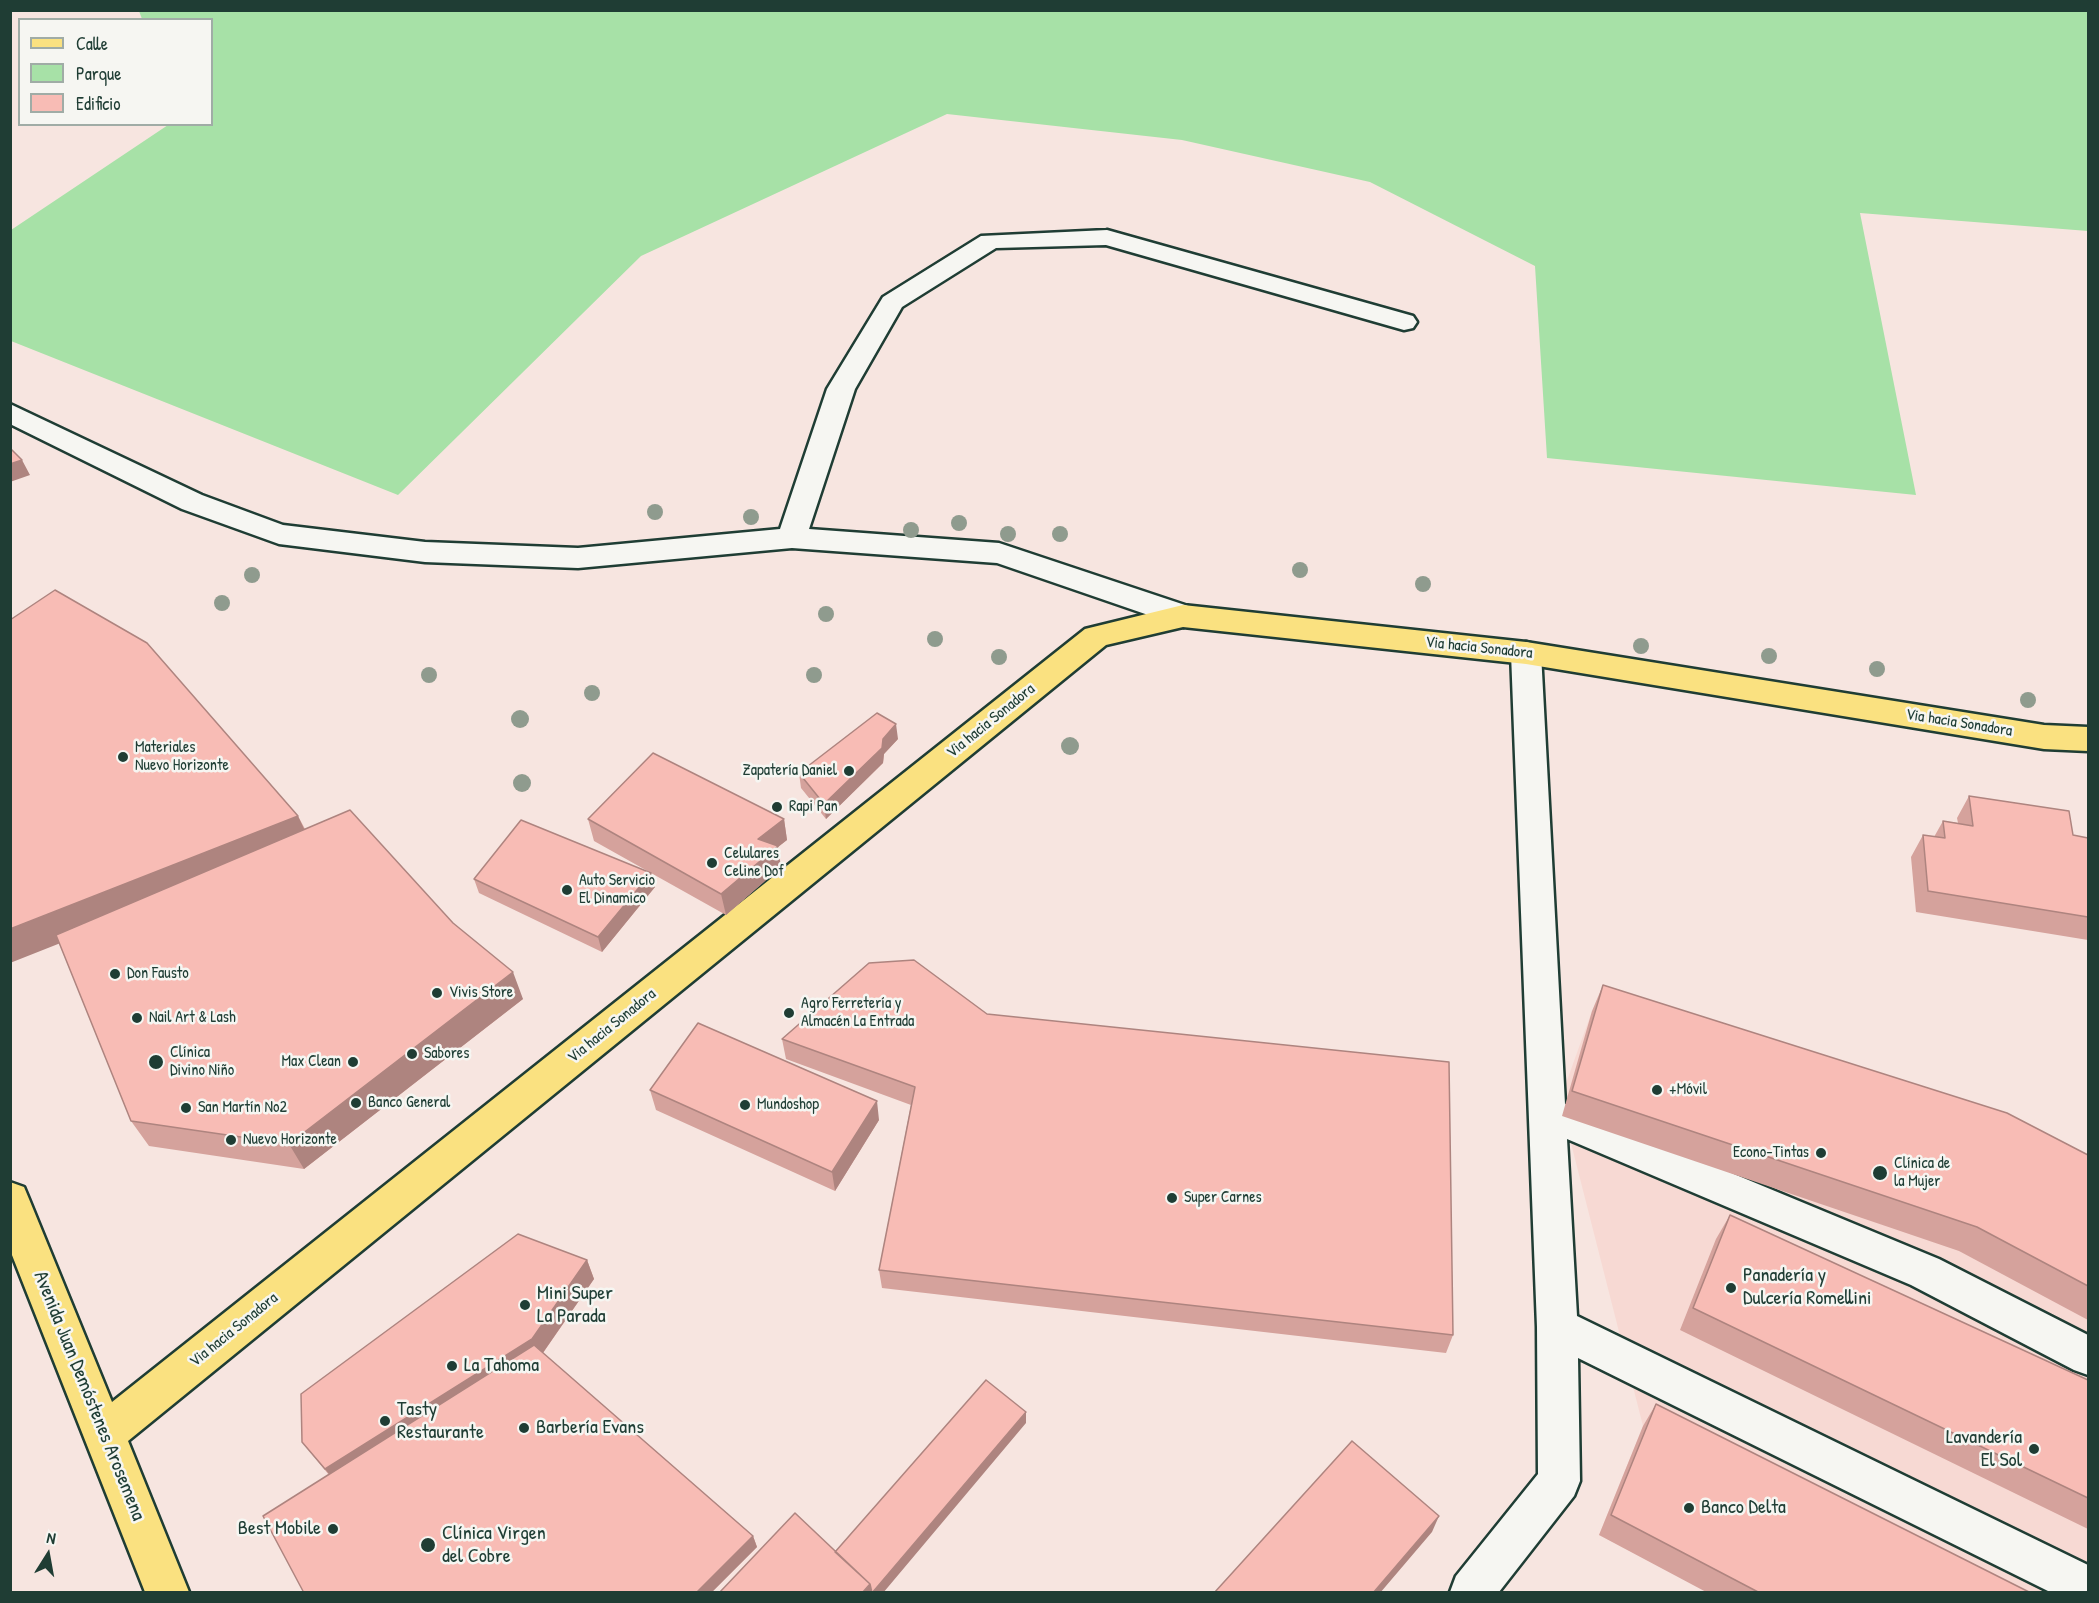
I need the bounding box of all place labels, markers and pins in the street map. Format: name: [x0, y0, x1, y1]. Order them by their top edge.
place label: Materiales Nuevo Horizonte: [135, 738, 229, 776]
marker: Materiales Nuevo Horizonte: [116, 750, 130, 764]
place label: Zapatería Daniel: [743, 761, 837, 781]
marker: Zapatería Daniel: [842, 764, 856, 778]
place label: Rapi Pan: [789, 797, 838, 817]
marker: Rapi Pan: [770, 800, 784, 814]
place label: Celulares Celine Dof: [724, 844, 784, 882]
marker: Celulares Celine Dof: [705, 856, 719, 870]
place label: Auto Servicio El Dinamico: [579, 871, 655, 909]
marker: Auto Servicio El Dinamico: [560, 883, 574, 897]
place label: Don Fausto: [127, 964, 189, 984]
marker: Don Fausto: [108, 967, 122, 981]
place label: Vivis Store: [449, 983, 513, 1003]
marker: Vivis Store: [430, 986, 444, 1000]
place label: Agro Ferretería y Almacén La Entrada: [801, 994, 914, 1032]
marker: Agro Ferretería y Almacén La Entrada: [782, 1006, 796, 1020]
place label: Nail Art & Lash: [149, 1008, 236, 1028]
marker: Nail Art & Lash: [130, 1011, 144, 1025]
place label: Clínica Divino Niño: [170, 1043, 234, 1081]
place label: Sabores: [424, 1044, 469, 1064]
marker: Sabores: [405, 1047, 419, 1061]
place label: Max Clean: [281, 1052, 341, 1072]
marker: Clínica Divino Niño: [147, 1053, 165, 1071]
marker: Max Clean: [346, 1055, 360, 1069]
place label: +Móvil: [1669, 1080, 1707, 1100]
marker: +Móvil: [1650, 1083, 1664, 1097]
place label: Banco General: [368, 1093, 450, 1113]
place label: Mundoshop: [757, 1095, 819, 1115]
marker: Banco General: [349, 1096, 363, 1110]
place label: San Martín No2: [198, 1098, 287, 1118]
marker: Mundoshop: [738, 1098, 752, 1112]
marker: San Martín No2: [179, 1101, 193, 1115]
place label: Nuevo Horizonte: [243, 1130, 337, 1150]
marker: Nuevo Horizonte: [224, 1133, 238, 1147]
place label: Econo-Tintas: [1733, 1143, 1809, 1163]
marker: Econo-Tintas: [1814, 1146, 1828, 1160]
place label: Clínica de la Mujer: [1894, 1154, 1950, 1192]
marker: Clínica de la Mujer: [1871, 1164, 1889, 1182]
place label: Super Carnes: [1184, 1188, 1262, 1208]
marker: Super Carnes: [1165, 1191, 1179, 1205]
place label: Panadería y Dulcería Romellini: [1743, 1264, 1871, 1311]
marker: Panadería y Dulcería Romellini: [1724, 1281, 1738, 1295]
place label: Mini Super La Parada: [537, 1282, 613, 1329]
marker: Mini Super La Parada: [518, 1298, 532, 1312]
place label: La Tahoma: [464, 1354, 539, 1378]
marker: La Tahoma: [445, 1359, 459, 1373]
place label: Tasty Restaurante: [397, 1398, 484, 1445]
marker: Tasty Restaurante: [378, 1414, 392, 1428]
place label: Barbería Evans: [536, 1416, 644, 1440]
marker: Barbería Evans: [517, 1421, 531, 1435]
place label: Lavandería El Sol: [1946, 1426, 2022, 1473]
marker: Lavandería El Sol: [2027, 1442, 2041, 1456]
place label: Banco Delta: [1701, 1496, 1786, 1520]
marker: Banco Delta: [1682, 1501, 1696, 1515]
place label: Best Mobile: [238, 1517, 321, 1541]
marker: Best Mobile: [326, 1522, 340, 1536]
place label: Clínica Virgen del Cobre: [442, 1522, 546, 1569]
marker: Clínica Virgen del Cobre: [419, 1536, 437, 1554]

